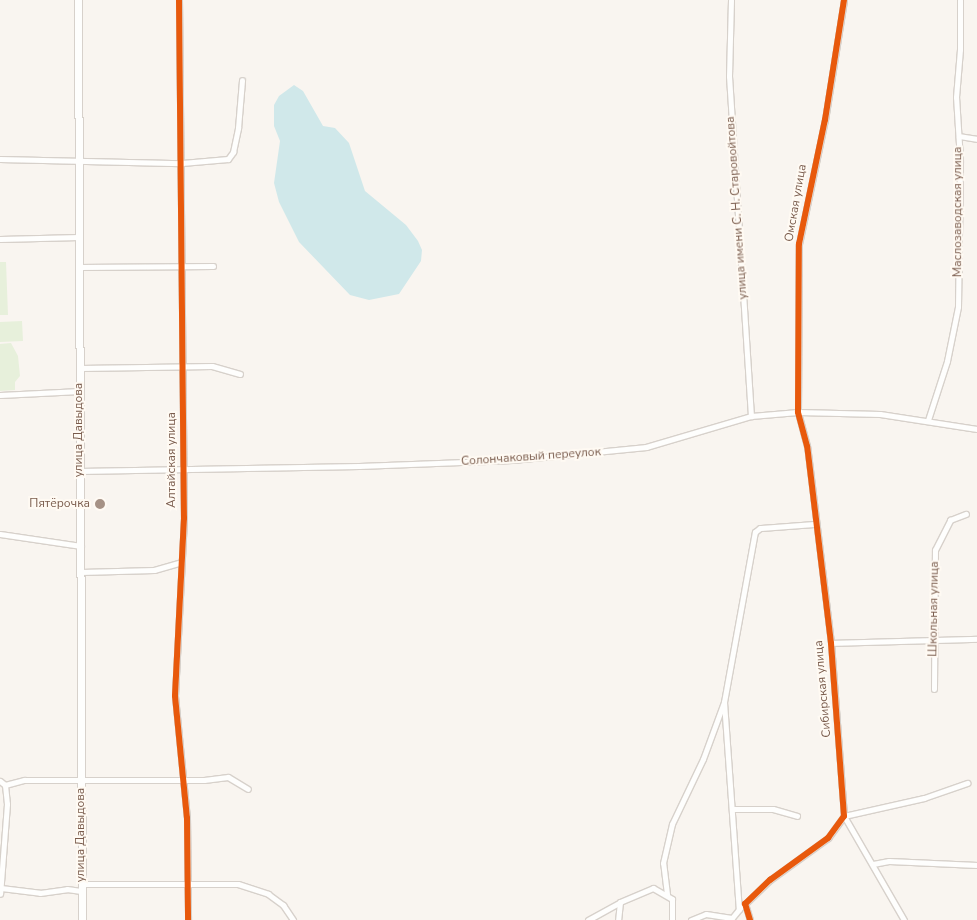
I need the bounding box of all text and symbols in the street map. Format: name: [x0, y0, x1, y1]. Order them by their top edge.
street label: улица имени С. Н. Старовойтова: [723, 116, 751, 300]
street label: Маслозаводская улица: [951, 147, 965, 277]
street label: Омская улица: [782, 163, 810, 243]
street label: улица Давыдова: [72, 383, 86, 477]
street label: Алтайская улица: [165, 412, 179, 508]
street label: Солончаковый переулок: [461, 445, 601, 469]
place label: Пятёрочка: [29, 497, 90, 511]
marker: Пятёрочка: [94, 498, 106, 510]
street label: Школьная улица: [926, 561, 942, 657]
street label: Сибирская улица: [812, 640, 834, 738]
street label: улица Давыдова: [74, 788, 88, 882]

